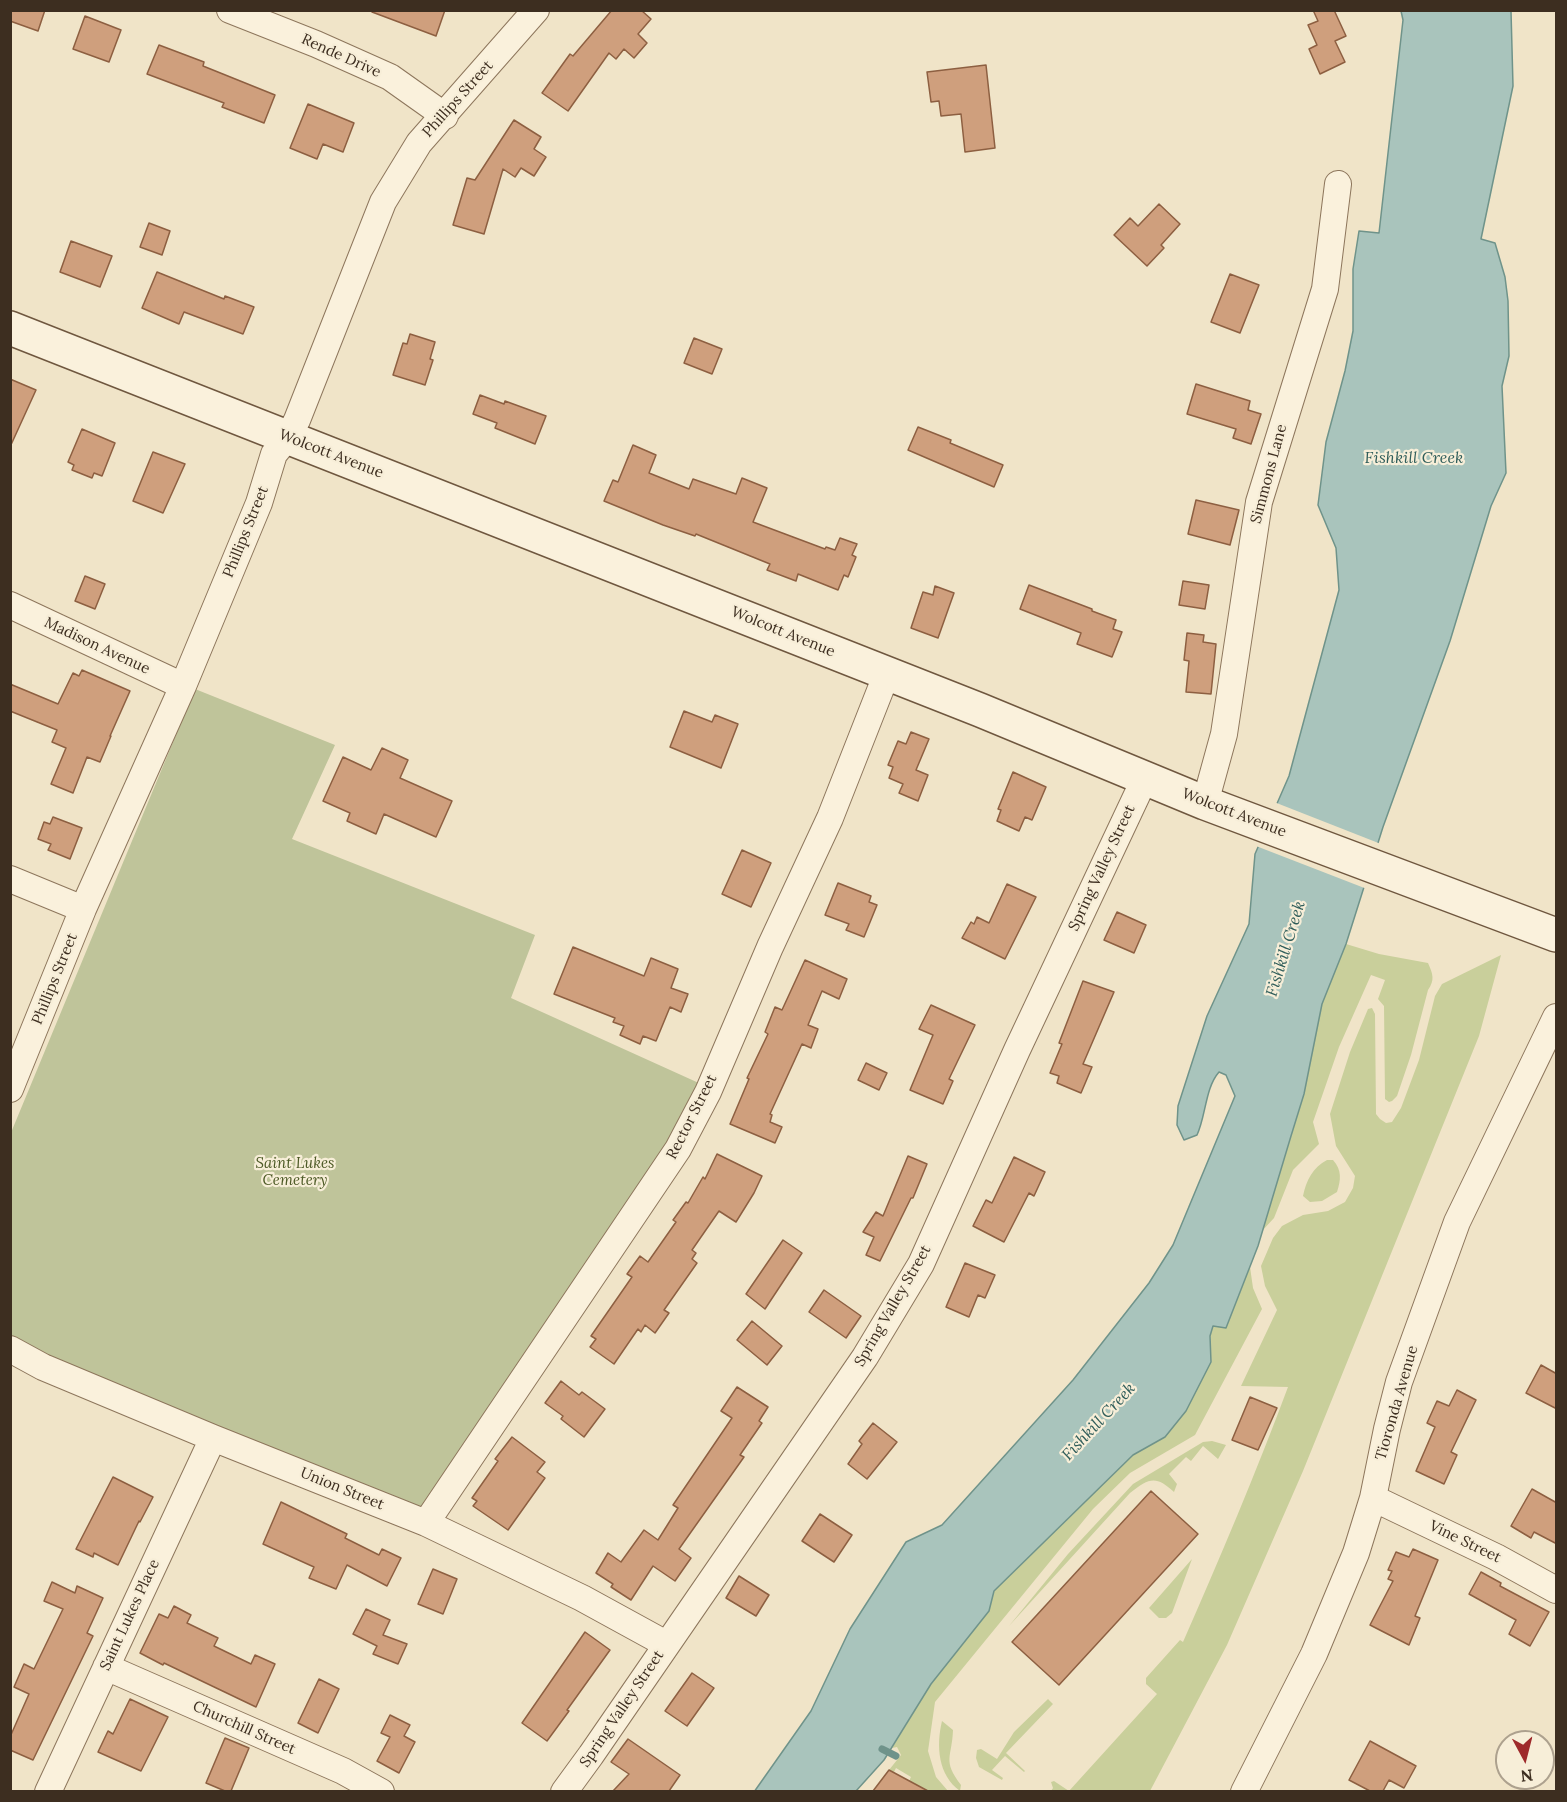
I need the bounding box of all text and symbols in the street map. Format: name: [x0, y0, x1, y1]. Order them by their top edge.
street label: Rende Drive: [298, 30, 384, 82]
street label: Phillips Street: [419, 57, 497, 141]
street label: Simmons Lane: [1247, 422, 1291, 526]
street label: Wolcott Avenue: [276, 426, 386, 482]
water label: Fishkill Creek: [1365, 448, 1463, 468]
street label: Phillips Street: [219, 484, 273, 580]
street label: Wolcott Avenue: [728, 603, 838, 661]
street label: Madison Avenue: [41, 614, 153, 678]
street label: Wolcott Avenue: [1179, 785, 1289, 841]
street label: Spring Valley Street: [1065, 802, 1139, 934]
water label: Fishkill Creek: [1262, 899, 1310, 999]
street label: Phillips Street: [28, 931, 82, 1027]
street label: Rector Street: [663, 1072, 721, 1162]
park label: Saint Lukes Cemetery: [256, 1155, 334, 1190]
street label: Spring Valley Street: [851, 1242, 935, 1370]
street label: Tioronda Avenue: [1372, 1344, 1422, 1462]
water label: Fishkill Creek: [1058, 1379, 1140, 1465]
street label: Union Street: [297, 1464, 387, 1514]
street label: Vine Street: [1426, 1517, 1504, 1567]
street label: Saint Lukes Place: [96, 1557, 164, 1673]
street label: Spring Valley Street: [576, 1647, 668, 1771]
street label: Churchill Street: [190, 1697, 298, 1759]
north arrow: [1495, 1730, 1555, 1790]
text: N: [1520, 1765, 1534, 1787]

